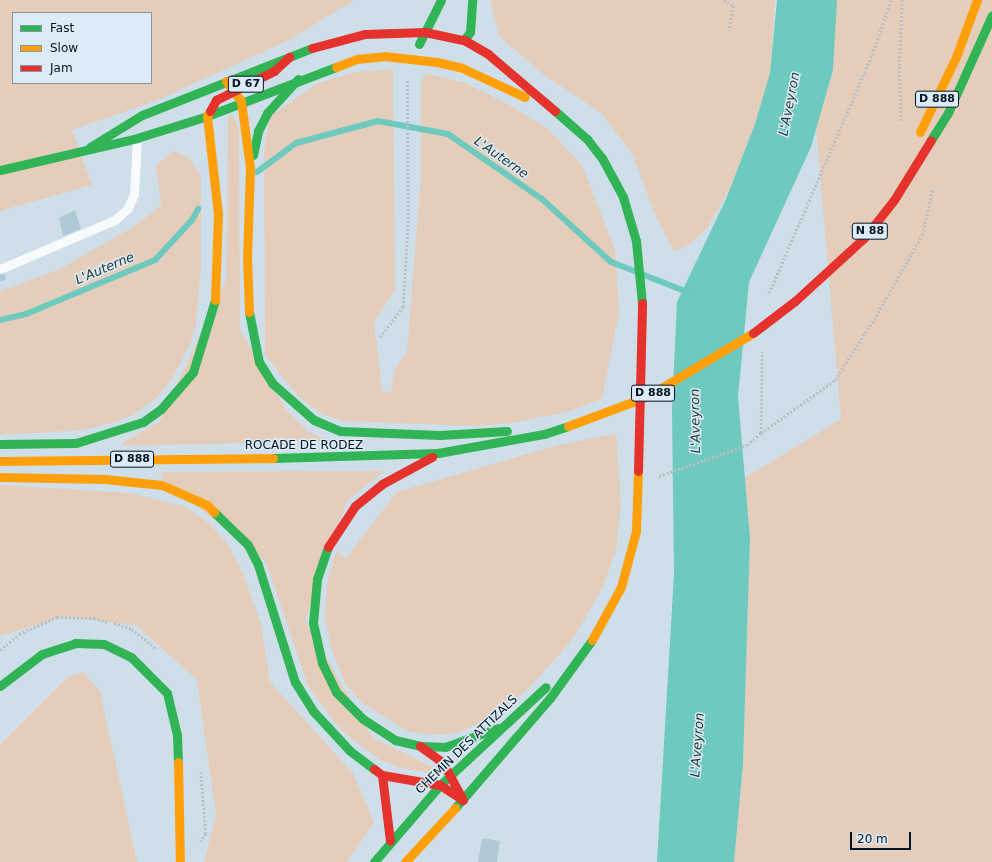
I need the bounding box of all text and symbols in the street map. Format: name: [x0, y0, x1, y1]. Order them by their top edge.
legend: [12, 12, 152, 84]
text: Fast: [50, 21, 74, 35]
text: Slow: [50, 41, 78, 55]
text: Jam: [50, 61, 73, 75]
water label: L'Aveyron: [776, 71, 804, 137]
road number: D 67: [227, 75, 265, 93]
road number: D 888: [915, 90, 959, 108]
water label: L'Auterne: [471, 134, 531, 182]
road number: N 88: [851, 222, 889, 240]
water label: L'Auterne: [73, 250, 137, 288]
road number: D 888: [631, 384, 675, 402]
water label: L'Aveyron: [688, 389, 704, 453]
street label: ROCADE DE RODEZ: [245, 439, 363, 453]
road number: D 888: [110, 450, 154, 468]
street label: CHEMIN DES ATTIZALS: [413, 693, 521, 797]
water label: L'Aveyron: [688, 712, 708, 778]
scale bar: [852, 824, 913, 850]
text: 20 m: [857, 832, 888, 846]

